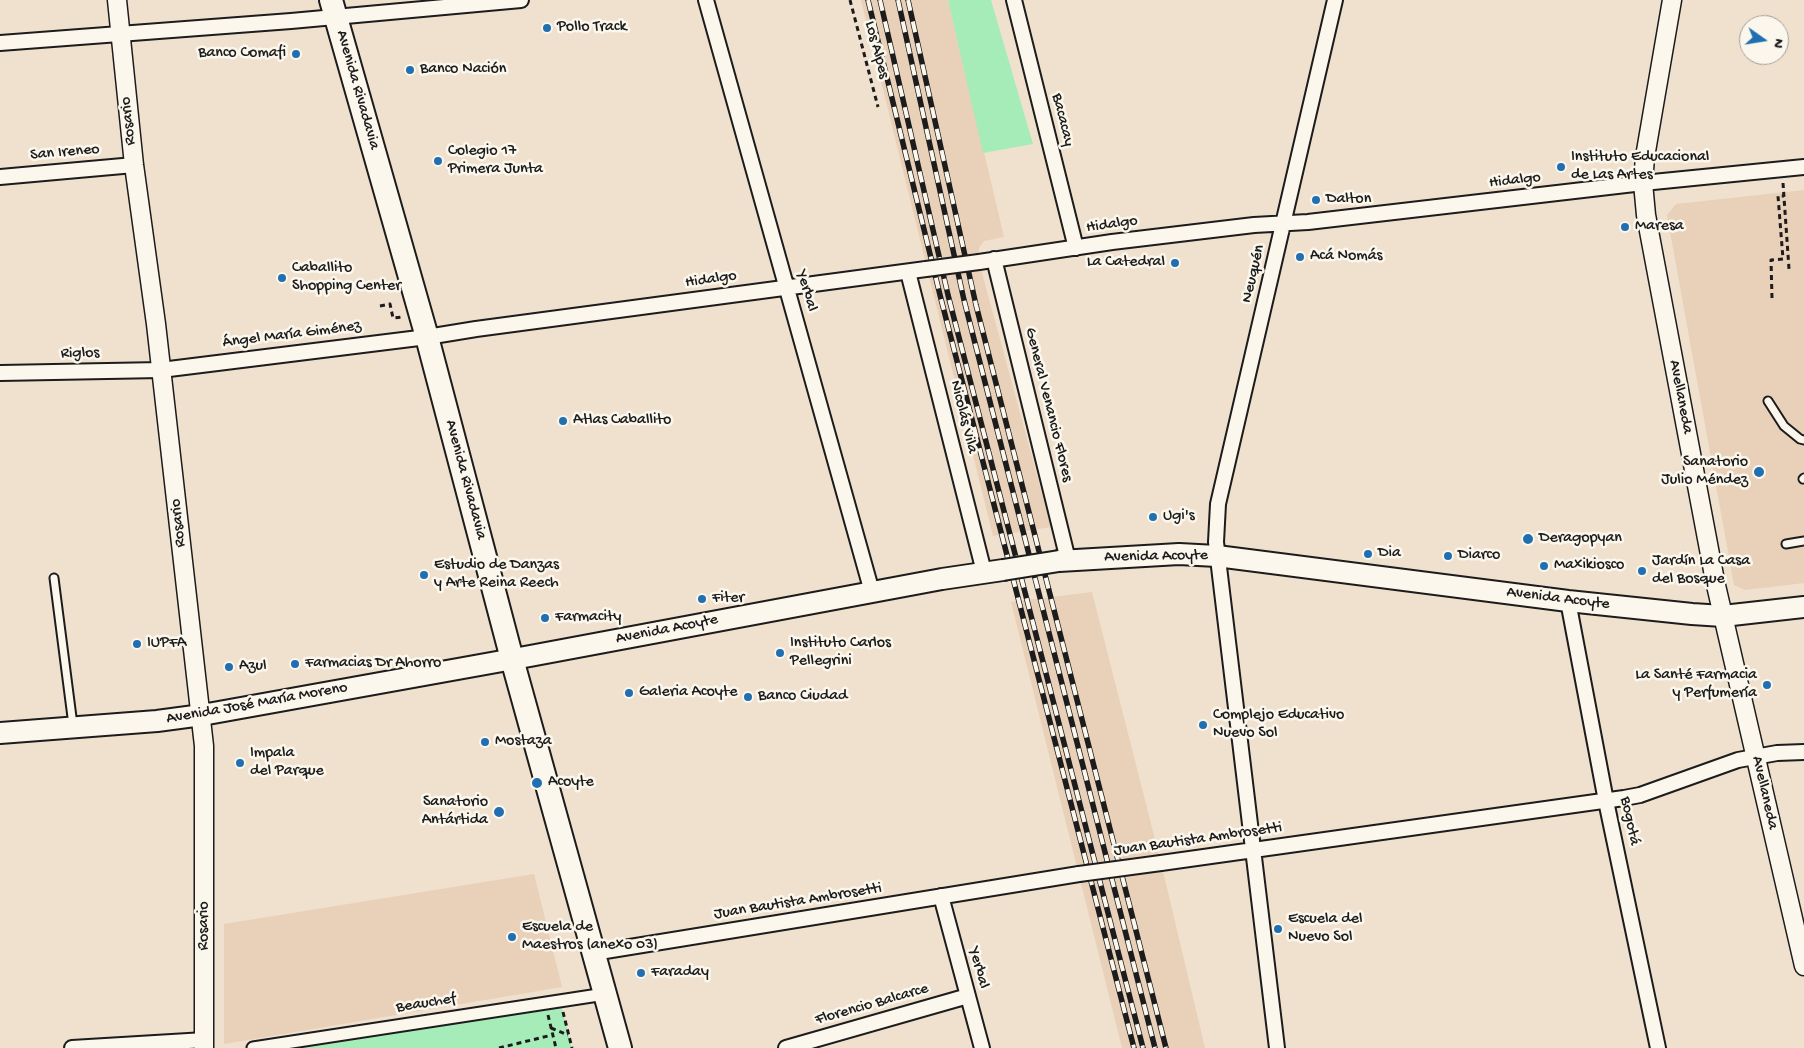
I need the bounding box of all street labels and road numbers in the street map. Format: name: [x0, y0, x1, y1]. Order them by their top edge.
street label: Los Alpes: [859, 19, 893, 81]
street label: Avenida Rivadavia: [331, 28, 383, 152]
street label: Bacacay: [1046, 92, 1078, 148]
street label: Rosario: [117, 96, 141, 146]
street label: San Ireneo: [29, 140, 101, 166]
street label: Hidalgo: [1488, 169, 1542, 193]
street label: Hidalgo: [1085, 212, 1139, 238]
street label: Neuquén: [1238, 243, 1270, 305]
street label: Hidalgo: [684, 267, 738, 293]
street label: Yerbal: [791, 268, 821, 314]
street label: Ángel María Giménez: [222, 317, 362, 353]
street label: General Venancio Flores: [1020, 326, 1076, 484]
street label: Riglos: [60, 344, 100, 364]
street label: Avellaneda: [1663, 358, 1697, 436]
street label: Nicolás Vila: [945, 379, 981, 455]
street label: Avenida Rivadavia: [440, 418, 490, 542]
street label: Rosario: [167, 498, 191, 548]
street label: Avenida Acoyte: [1104, 546, 1208, 568]
street label: Avenida Acoyte: [1505, 583, 1611, 615]
street label: Avenida Acoyte: [614, 611, 720, 649]
street label: Avenida José María Moreno: [165, 679, 349, 729]
street label: Avellaneda: [1746, 754, 1782, 832]
street label: Bogotá: [1614, 795, 1644, 847]
street label: Juan Bautista Ambrosetti: [1113, 819, 1283, 861]
street label: Juan Bautista Ambrosetti: [713, 879, 883, 925]
street label: Rosario: [195, 902, 215, 950]
street label: Yerbal: [963, 945, 993, 991]
street label: Florencio Balcarce: [813, 980, 931, 1030]
street label: Beauchef: [395, 990, 457, 1018]

